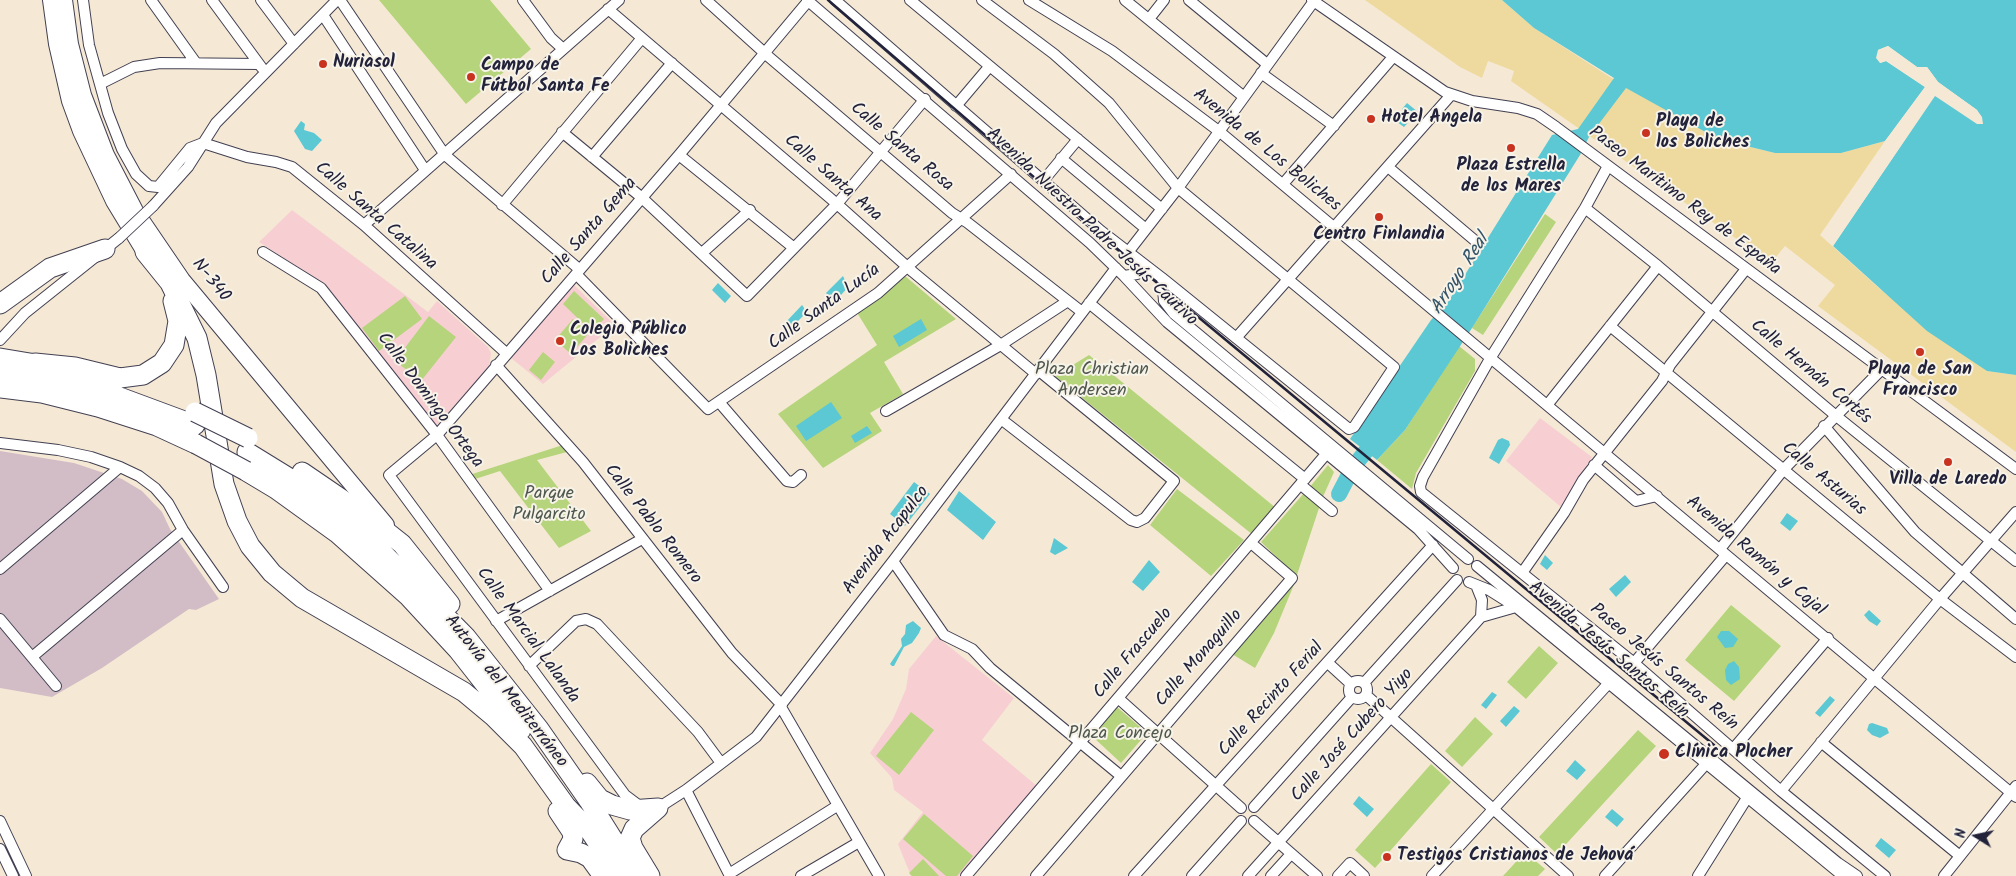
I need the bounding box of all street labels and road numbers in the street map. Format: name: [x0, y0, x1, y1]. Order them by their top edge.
street label: Avenida de Los Boliches: [1188, 85, 1344, 217]
street label: Calle Santa Rosa: [845, 98, 957, 198]
street label: Paseo Marítimo Rey de España: [1584, 123, 1784, 281]
street label: Avenida Nuestro Padre Jesús Cautivo: [981, 124, 1201, 332]
street label: Calle Santa Ana: [779, 131, 885, 227]
street label: Calle Santa Catalina: [309, 158, 441, 276]
street label: Calle Santa Gema: [537, 174, 643, 290]
street label: N-340: [186, 255, 234, 307]
street label: Calle Santa Lucía: [765, 260, 885, 356]
street label: Calle Hernán Cortés: [1745, 316, 1875, 430]
street label: Calle Domingo Ortega: [371, 329, 487, 473]
street label: Calle Asturias: [1776, 438, 1870, 522]
street label: Calle Pablo Romero: [599, 461, 705, 589]
street label: Avenida Acapulco: [839, 482, 935, 600]
street label: Avenida Ramón y Cajal: [1681, 492, 1829, 622]
street label: Calle Marcial Lalanda: [471, 564, 583, 708]
street label: Avenida Jesús Santos Reín: [1523, 577, 1693, 725]
street label: Paseo Jesús Santos Reín: [1584, 600, 1742, 736]
street label: Calle Frascuelo: [1090, 604, 1178, 704]
street label: Calle Monaguillo: [1152, 606, 1248, 712]
street label: Autovía del Mediterráneo: [439, 611, 571, 773]
street label: Calle Recinto Ferial: [1215, 638, 1329, 762]
street label: Calle José Cubero Yiyo: [1287, 665, 1419, 807]

